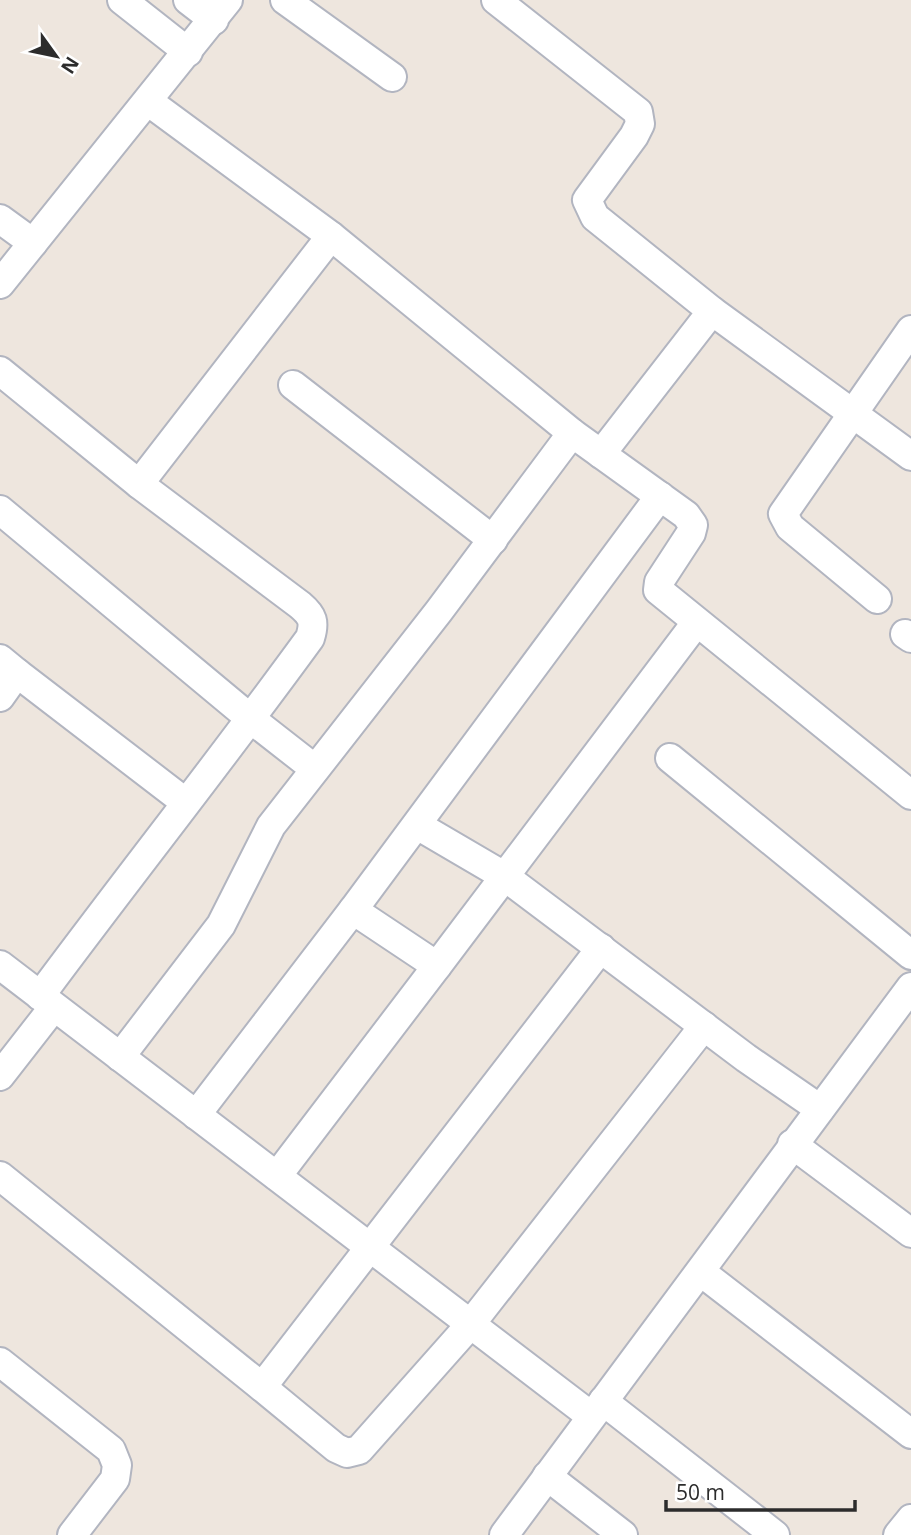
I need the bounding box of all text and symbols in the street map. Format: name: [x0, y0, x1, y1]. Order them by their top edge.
north arrow: [21, 21, 91, 91]
text: N: [55, 52, 85, 79]
scale bar: [666, 1468, 855, 1512]
text: 50 m: [676, 1478, 725, 1506]

